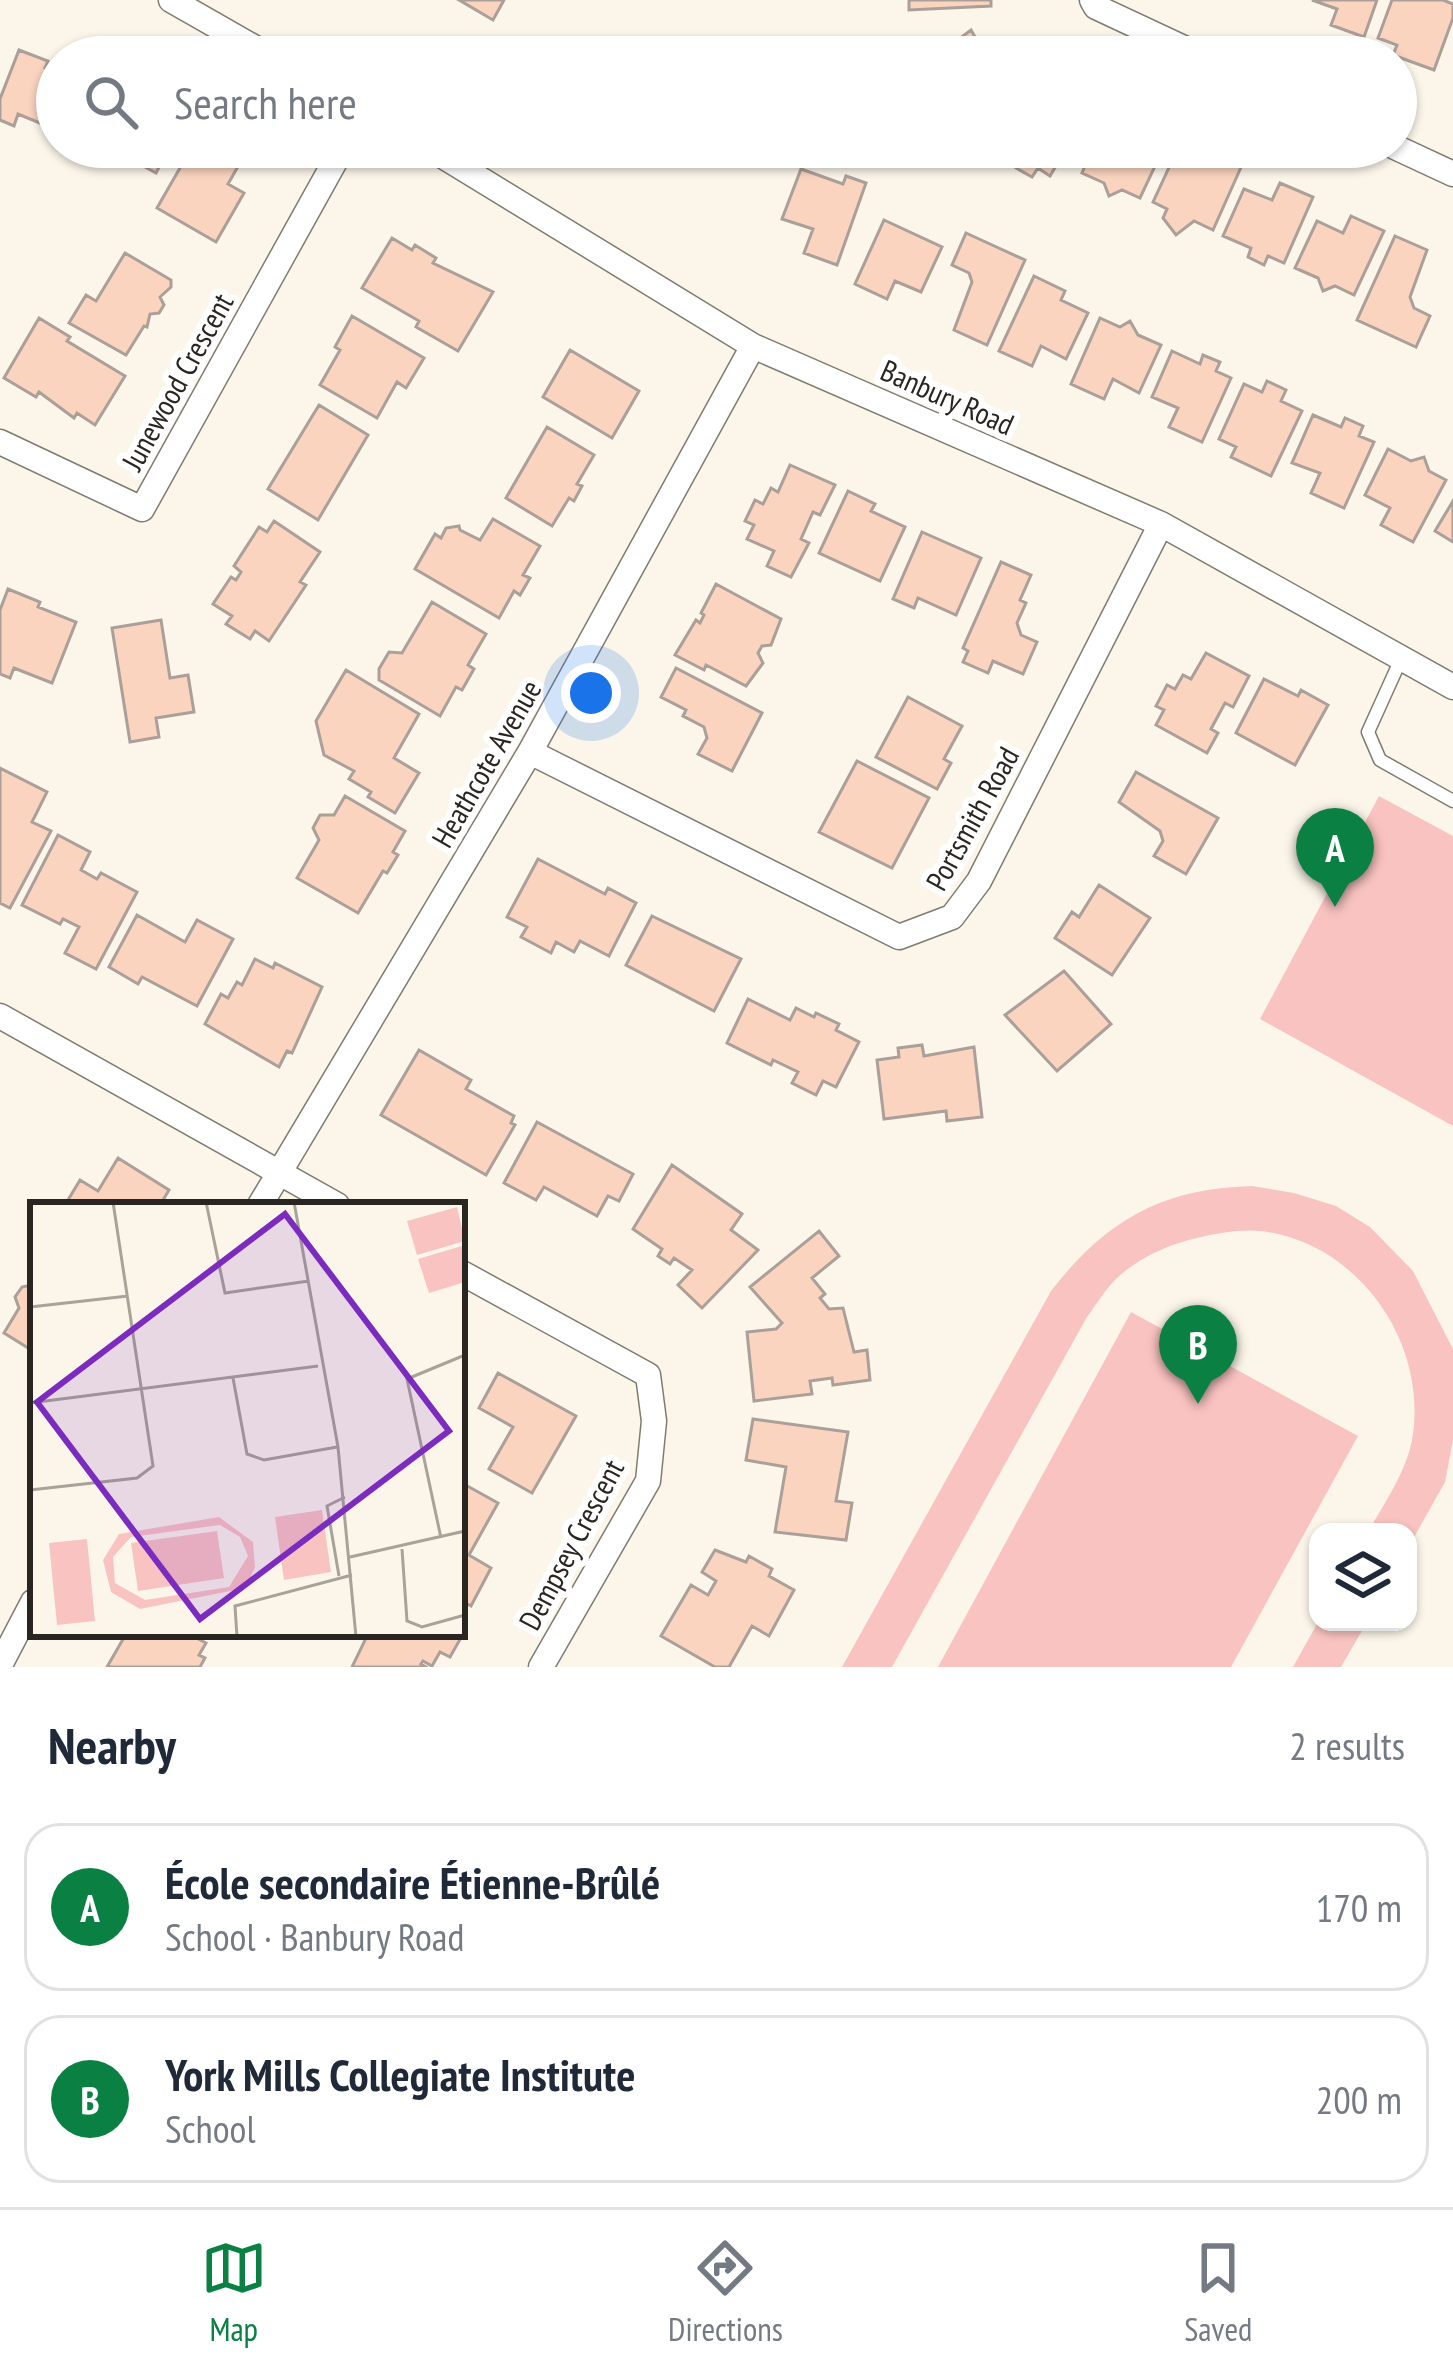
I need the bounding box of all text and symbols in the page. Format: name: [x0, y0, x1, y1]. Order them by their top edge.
search box: [36, 36, 1417, 168]
icon: search: [78, 69, 144, 135]
text: Search here: [174, 73, 357, 131]
street label: Junewood Crescent: [112, 285, 242, 477]
street label: Banbury Road: [875, 350, 1020, 443]
your location: [561, 663, 621, 723]
street label: Heathcote Avenue: [422, 673, 549, 854]
street label: Portsmith Road: [916, 740, 1027, 897]
pin: A: [1296, 808, 1374, 907]
inset map: [30, 1202, 465, 1637]
pin: B: [1159, 1305, 1237, 1404]
street label: Dempsey Crescent: [509, 1452, 632, 1636]
map controls: [1309, 1523, 1417, 1631]
button: layers: [1309, 1523, 1417, 1631]
text: Nearby: [48, 1712, 176, 1778]
text: 2 results: [1289, 1720, 1405, 1771]
text: École secondaire Étienne-Brûlé: [165, 1853, 660, 1911]
text: A: [80, 1882, 100, 1933]
text: 170 m: [1316, 1882, 1402, 1933]
text: School · Banbury Road: [165, 1911, 464, 1962]
text: York Mills Collegiate Institute: [165, 2045, 635, 2103]
text: B: [80, 2074, 100, 2125]
text: 200 m: [1316, 2074, 1402, 2125]
text: School: [165, 2103, 256, 2154]
tab: Map: [201, 2235, 267, 2350]
tab: Directions: [668, 2235, 783, 2350]
tab: Saved: [1184, 2235, 1252, 2350]

